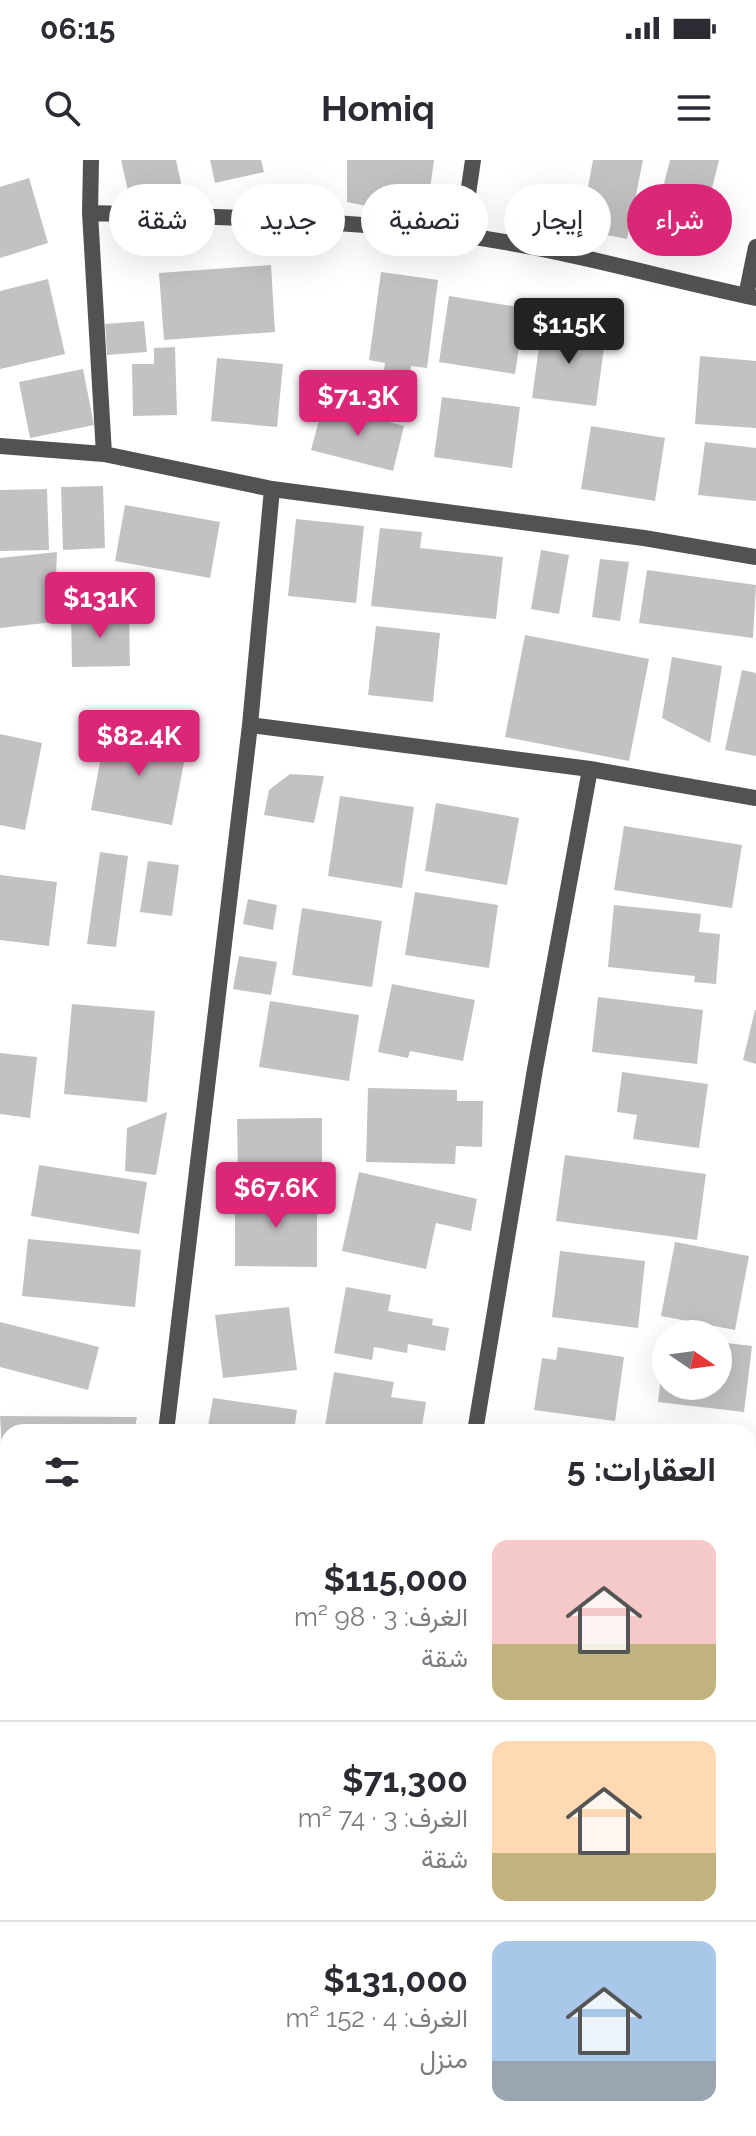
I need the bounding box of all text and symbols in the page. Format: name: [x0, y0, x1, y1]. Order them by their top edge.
text: 06:15: [40, 11, 115, 46]
icon: search: [40, 86, 84, 130]
icon: menu: [672, 86, 716, 130]
text: Homiq: [321, 87, 435, 129]
chip: شقة: [109, 184, 215, 256]
chip: جديد: [231, 184, 345, 256]
chip: تصفية: [361, 184, 488, 256]
chip: إيجار: [504, 184, 611, 256]
chip: شراء: [627, 184, 732, 256]
pin: $115K: [513, 298, 625, 366]
text: $115K: [532, 309, 606, 339]
pin: $71.3K: [293, 370, 423, 438]
text: $71.3K: [317, 381, 399, 411]
pin: $131K: [44, 572, 156, 640]
text: $131K: [63, 583, 137, 613]
pin: $82.4K: [74, 710, 204, 778]
text: $82.4K: [97, 721, 181, 751]
pin: $67.6K: [211, 1162, 341, 1230]
text: $67.6K: [234, 1173, 318, 1203]
north arrow: [652, 1320, 732, 1400]
map controls: [652, 1320, 732, 1400]
text: العقارات: 5: [567, 1449, 716, 1489]
icon: filters: [40, 1450, 84, 1494]
text: $115,000: [324, 1559, 468, 1599]
icon: home: [556, 1572, 652, 1668]
text: الغرف: 3 · 98 m²: [294, 1602, 468, 1632]
text: شقة: [421, 1643, 468, 1673]
text: $71,300: [342, 1760, 468, 1800]
icon: home: [556, 1773, 652, 1869]
text: الغرف: 3 · 74 m²: [298, 1803, 468, 1833]
text: شقة: [421, 1844, 468, 1874]
text: $131,000: [323, 1960, 468, 2000]
icon: home: [556, 1973, 652, 2069]
text: الغرف: 4 · 152 m²: [285, 2003, 468, 2033]
text: منزل: [419, 2044, 468, 2074]

